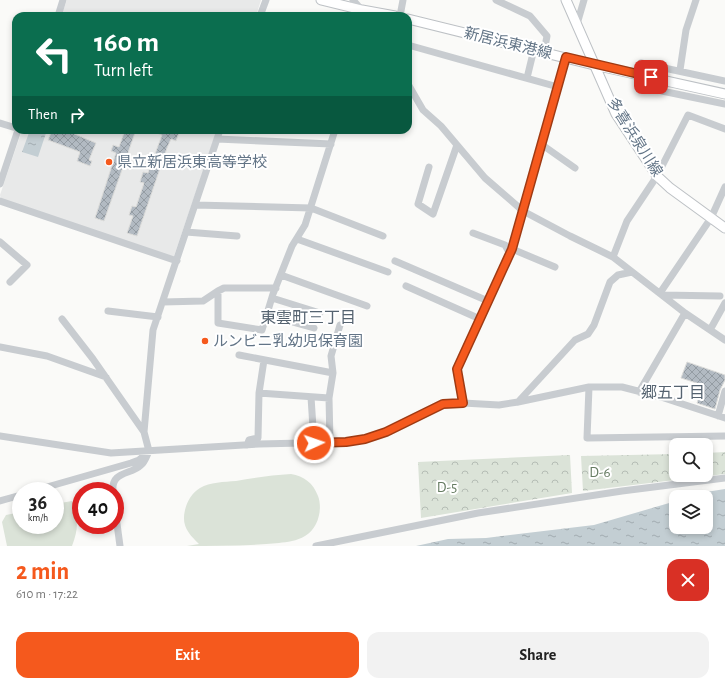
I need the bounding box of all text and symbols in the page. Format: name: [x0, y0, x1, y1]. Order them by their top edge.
street label: 新居浜東港線: [462, 24, 554, 62]
icon: left: [28, 28, 80, 80]
text: 160 m: [94, 29, 159, 57]
pin: [634, 60, 668, 94]
text: Turn left: [94, 62, 153, 80]
icon: arrive: [640, 66, 662, 88]
street label: 多喜浜泉川線: [604, 95, 666, 179]
icon: right: [66, 104, 88, 126]
text: Then: [28, 107, 58, 122]
place label: 県立新居浜東高等学校: [117, 154, 267, 170]
marker: 県立新居浜東高等学校: [104, 157, 114, 167]
district label: 東雲町三丁目: [260, 310, 356, 326]
place label: ルンビニ乳幼児保育園: [213, 333, 363, 349]
marker: ルンビニ乳幼児保育園: [200, 336, 210, 346]
district label: 郷五丁目: [641, 384, 705, 401]
position arrow: [293, 422, 335, 464]
map controls: [669, 438, 713, 534]
button: search: [669, 438, 713, 482]
park label: D-6: [589, 465, 611, 480]
park label: D-5: [437, 480, 457, 495]
speed limit sign: 40: [72, 482, 124, 534]
button: layers: [669, 490, 713, 534]
text: 36: [29, 493, 47, 513]
text: km/h: [28, 513, 48, 523]
button: close: [667, 559, 709, 601]
text: 2 min: [16, 560, 69, 584]
text: 610 m · 17:22: [16, 588, 78, 601]
button: Exit: [16, 632, 359, 678]
button: Share: [367, 632, 709, 678]

